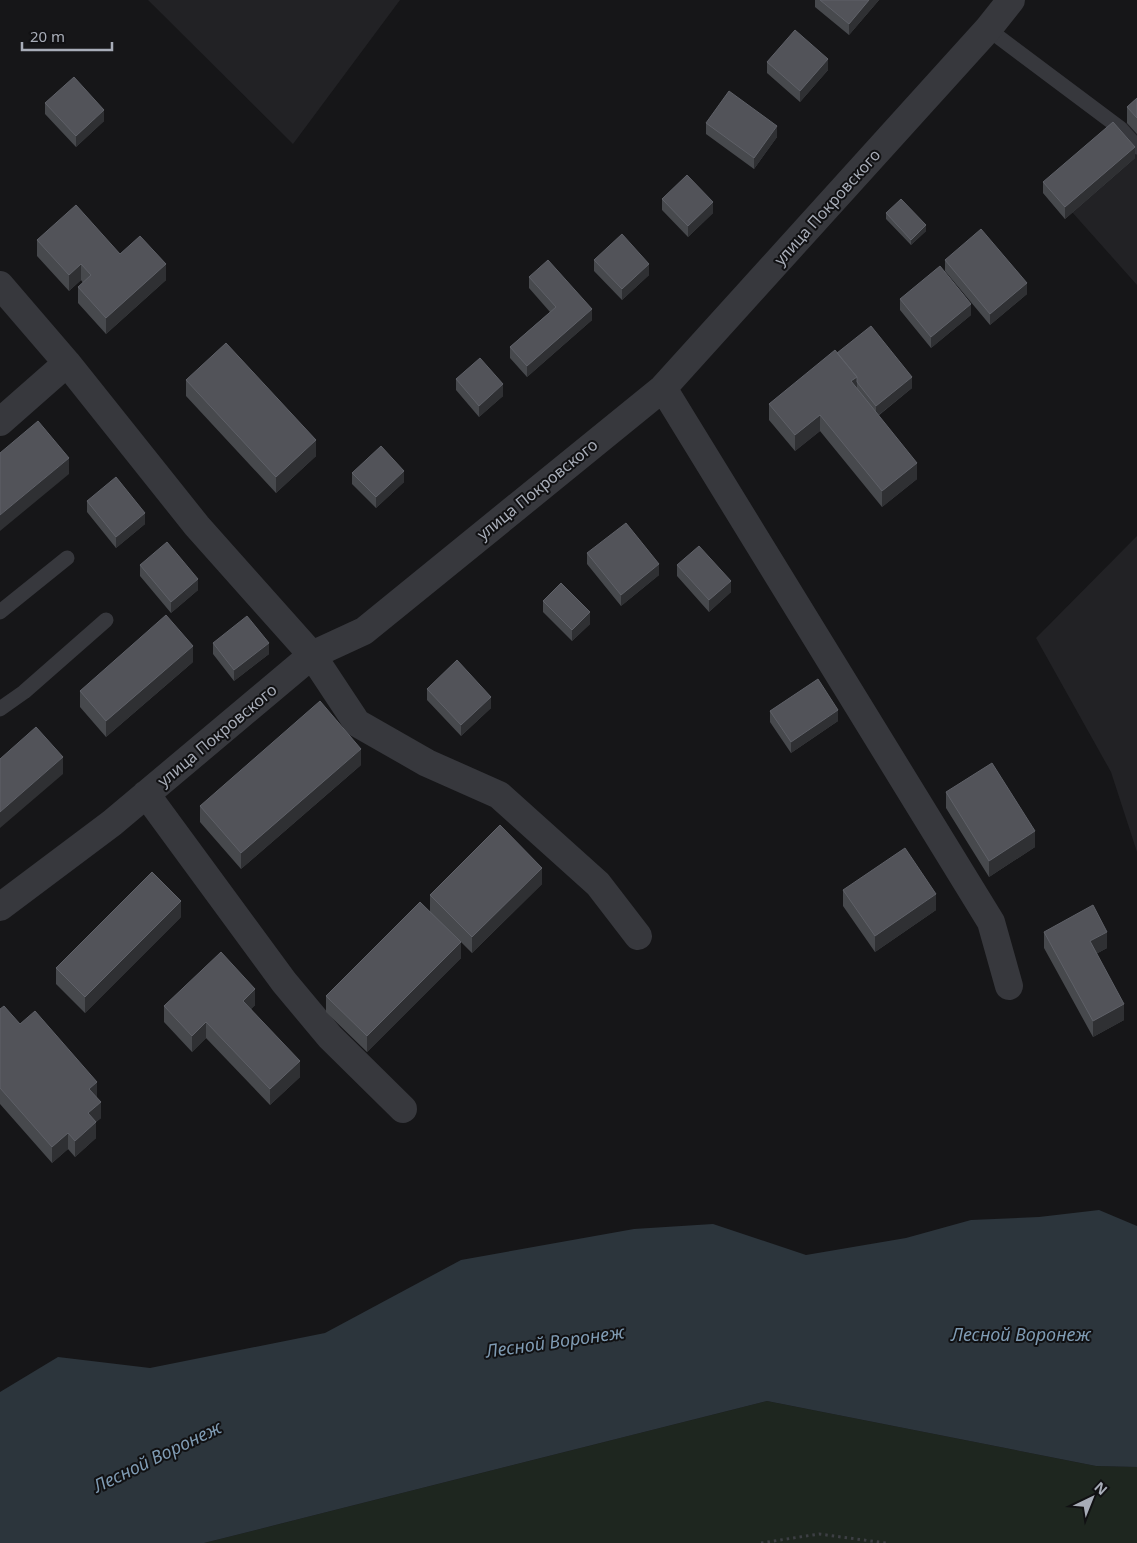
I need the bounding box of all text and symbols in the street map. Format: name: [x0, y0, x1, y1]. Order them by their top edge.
scale bar: [22, 20, 112, 52]
text: 20 m: [30, 26, 65, 46]
street label: улица Покровского: [769, 144, 885, 270]
street label: улица Покровского: [472, 433, 602, 545]
street label: улица Покровского: [153, 679, 281, 791]
water label: Лесной Воронеж: [483, 1319, 627, 1363]
water label: Лесной Воронеж: [950, 1322, 1092, 1346]
water label: Лесной Воронеж: [88, 1414, 226, 1498]
north arrow: [1067, 1473, 1117, 1523]
text: N: [1091, 1477, 1112, 1499]

